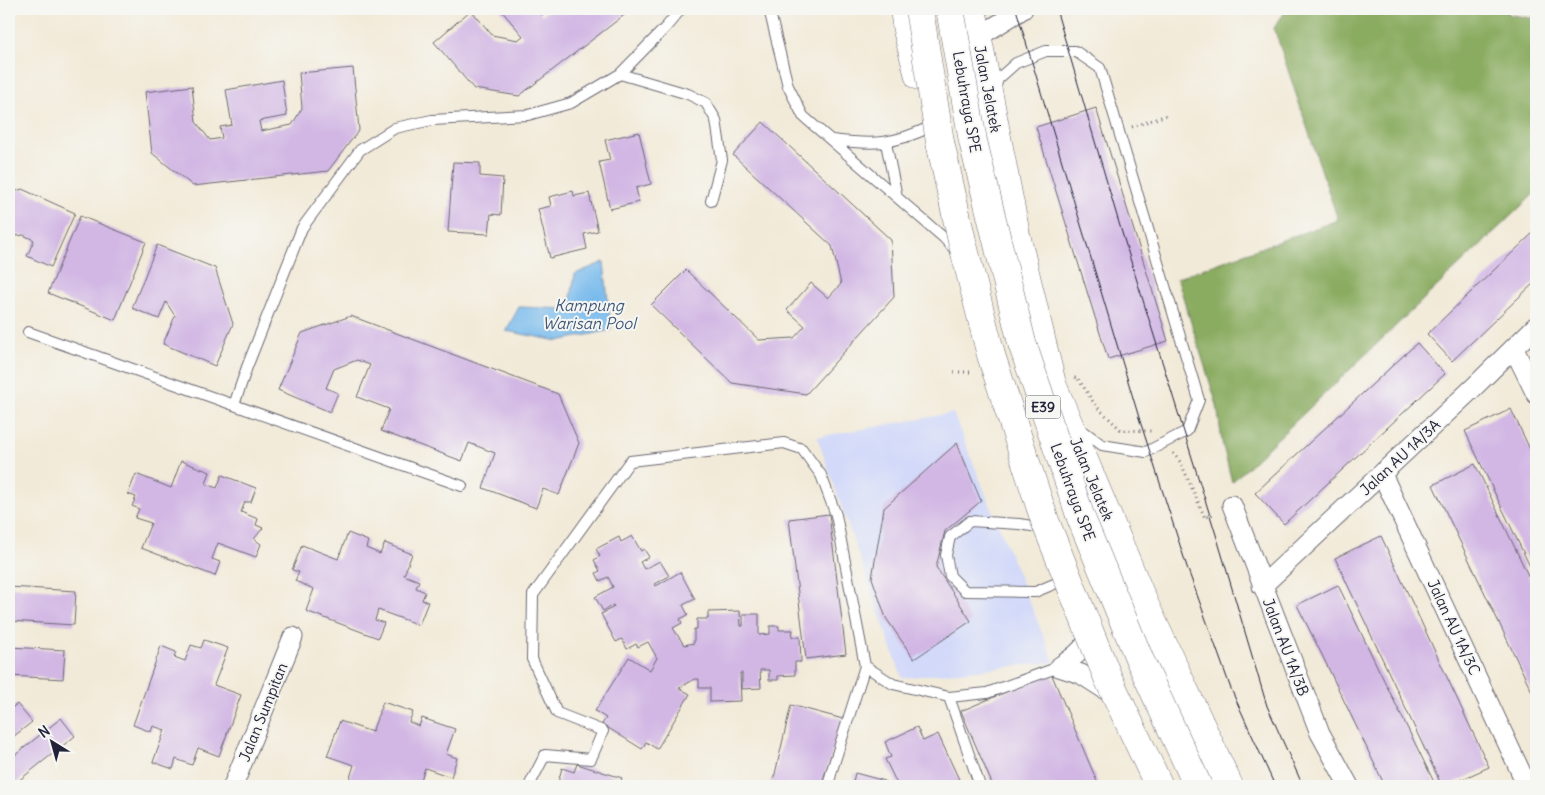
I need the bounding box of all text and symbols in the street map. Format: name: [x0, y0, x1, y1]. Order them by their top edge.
street label: Jalan Jelatek: [970, 44, 1006, 135]
street label: Lebuhraya SPE: [949, 50, 985, 154]
water label: Kampung Warisan Pool: [542, 295, 638, 333]
road number: E39: [1026, 396, 1060, 418]
street label: Jalan AU 1A/3A: [1356, 415, 1444, 499]
street label: Jalan Jelatek: [1066, 435, 1118, 524]
street label: Lebuhraya SPE: [1046, 440, 1100, 544]
street label: Jalan AU 1A/3C: [1424, 576, 1484, 678]
street label: Jalan AU 1A/3B: [1259, 595, 1313, 699]
street label: Jalan Sumpitan: [235, 660, 292, 764]
north arrow: [28, 718, 78, 768]
text: N: [35, 722, 53, 742]

